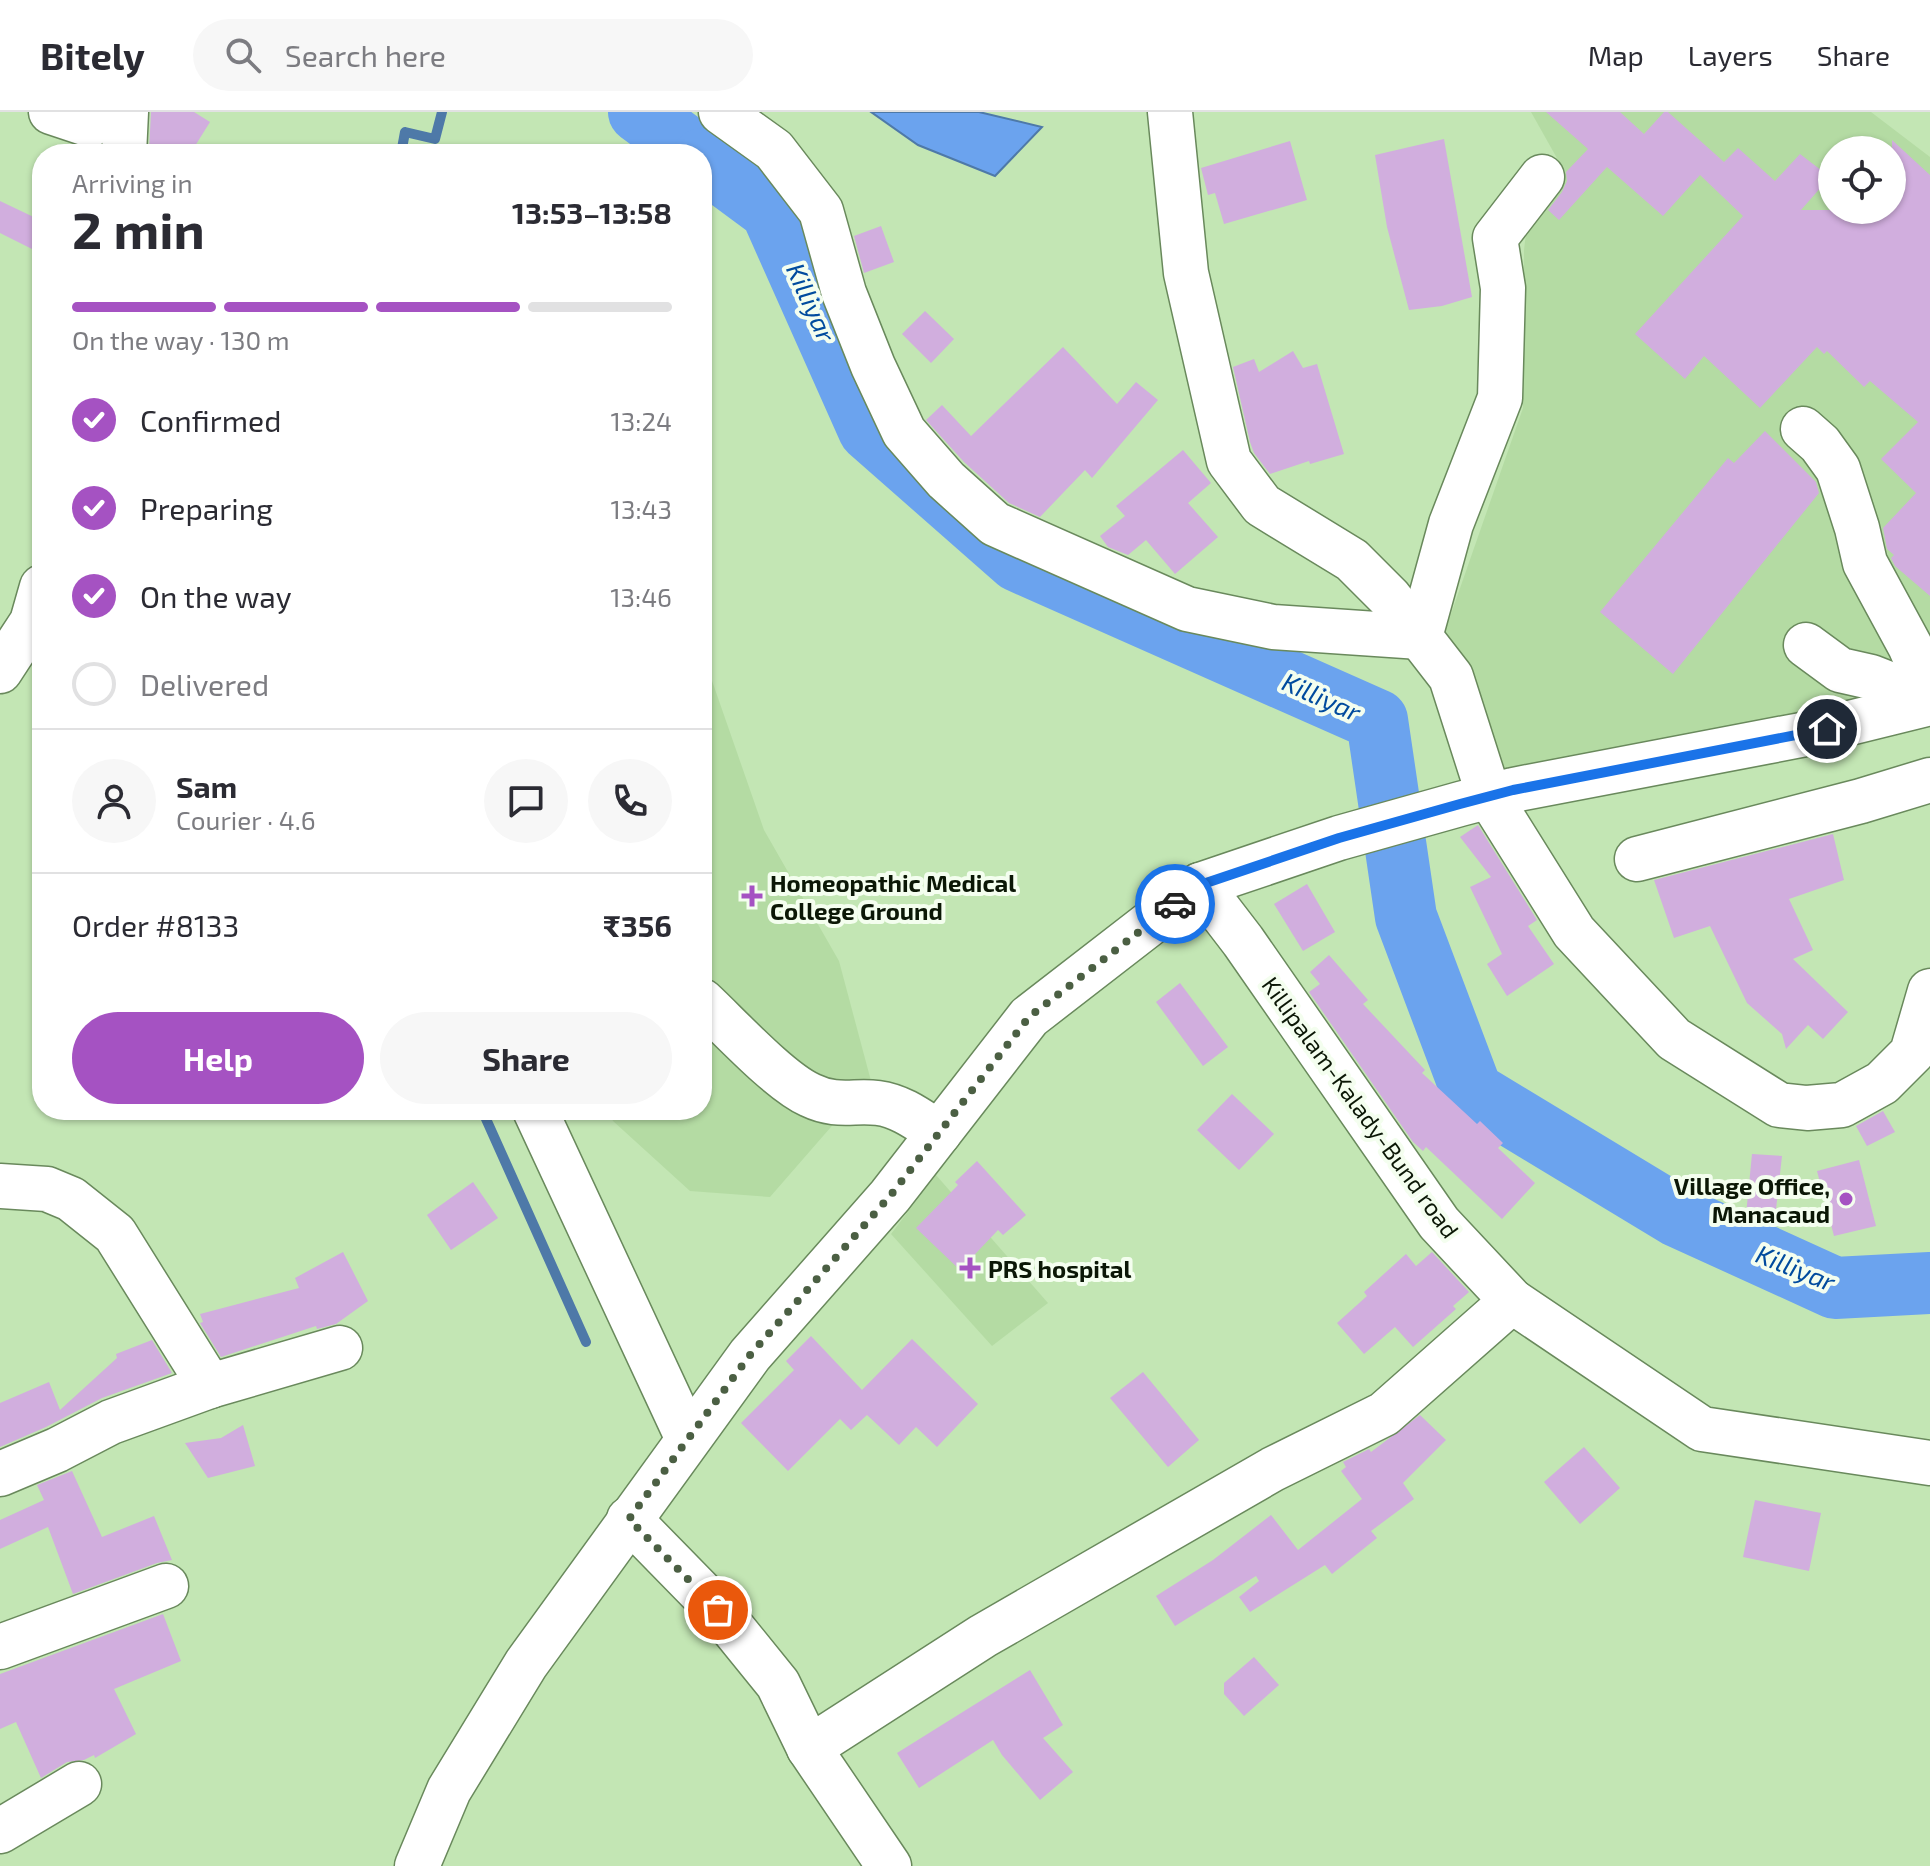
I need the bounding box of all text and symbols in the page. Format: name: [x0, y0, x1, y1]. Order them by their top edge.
search box: [193, 19, 753, 91]
text: Bitely: [40, 32, 145, 78]
icon: search: [221, 33, 265, 77]
text: Search here: [285, 37, 446, 73]
text: Map: [1588, 38, 1644, 72]
text: Layers: [1688, 38, 1773, 72]
text: Share: [1817, 38, 1890, 72]
map controls: [1818, 136, 1906, 224]
button: locate: [1818, 136, 1906, 224]
text: Arriving in: [72, 167, 193, 198]
text: 13:53–13:58: [512, 194, 672, 230]
text: 2 min: [72, 197, 205, 259]
water label: Killiyar: [780, 258, 843, 347]
text: On the way · 130 m: [72, 324, 290, 355]
icon: check: [72, 398, 116, 442]
text: Confirmed: [140, 402, 281, 438]
text: 13:24: [610, 405, 672, 436]
icon: check: [72, 486, 116, 530]
text: Preparing: [140, 490, 273, 526]
text: 13:43: [611, 493, 672, 524]
icon: check: [72, 574, 116, 618]
text: On the way: [140, 578, 292, 614]
text: 13:46: [610, 581, 672, 612]
water label: Killiyar: [1278, 665, 1367, 728]
text: Delivered: [140, 666, 269, 702]
pin: [1793, 695, 1861, 763]
icon: home: [1805, 707, 1849, 751]
button: person: [72, 759, 156, 843]
button: chat: [484, 759, 568, 843]
button: phone: [588, 759, 672, 843]
text: Sam: [176, 768, 237, 804]
text: Courier · 4.6: [176, 804, 316, 835]
courier: [1135, 864, 1215, 944]
place label: Homeopathic Medical College Ground: [770, 868, 1016, 925]
icon: car: [1153, 882, 1197, 926]
marker: Homeopathic Medical College Ground: [741, 885, 763, 907]
text: Order #8133: [72, 907, 239, 943]
text: ₹356: [603, 907, 672, 943]
street label: Killipalam-Kalady-Bund road: [1256, 971, 1466, 1243]
button: Help: [72, 1012, 364, 1104]
button: Share: [380, 1012, 672, 1104]
place label: Village Office, Manacaud: [1674, 1171, 1830, 1228]
marker: Village Office, Manacaud: [1837, 1190, 1855, 1208]
water label: Killiyar: [1751, 1237, 1841, 1298]
place label: PRS hospital: [988, 1254, 1131, 1283]
marker: PRS hospital: [959, 1257, 981, 1279]
pin: [684, 1576, 752, 1644]
icon: bag: [696, 1588, 740, 1632]

